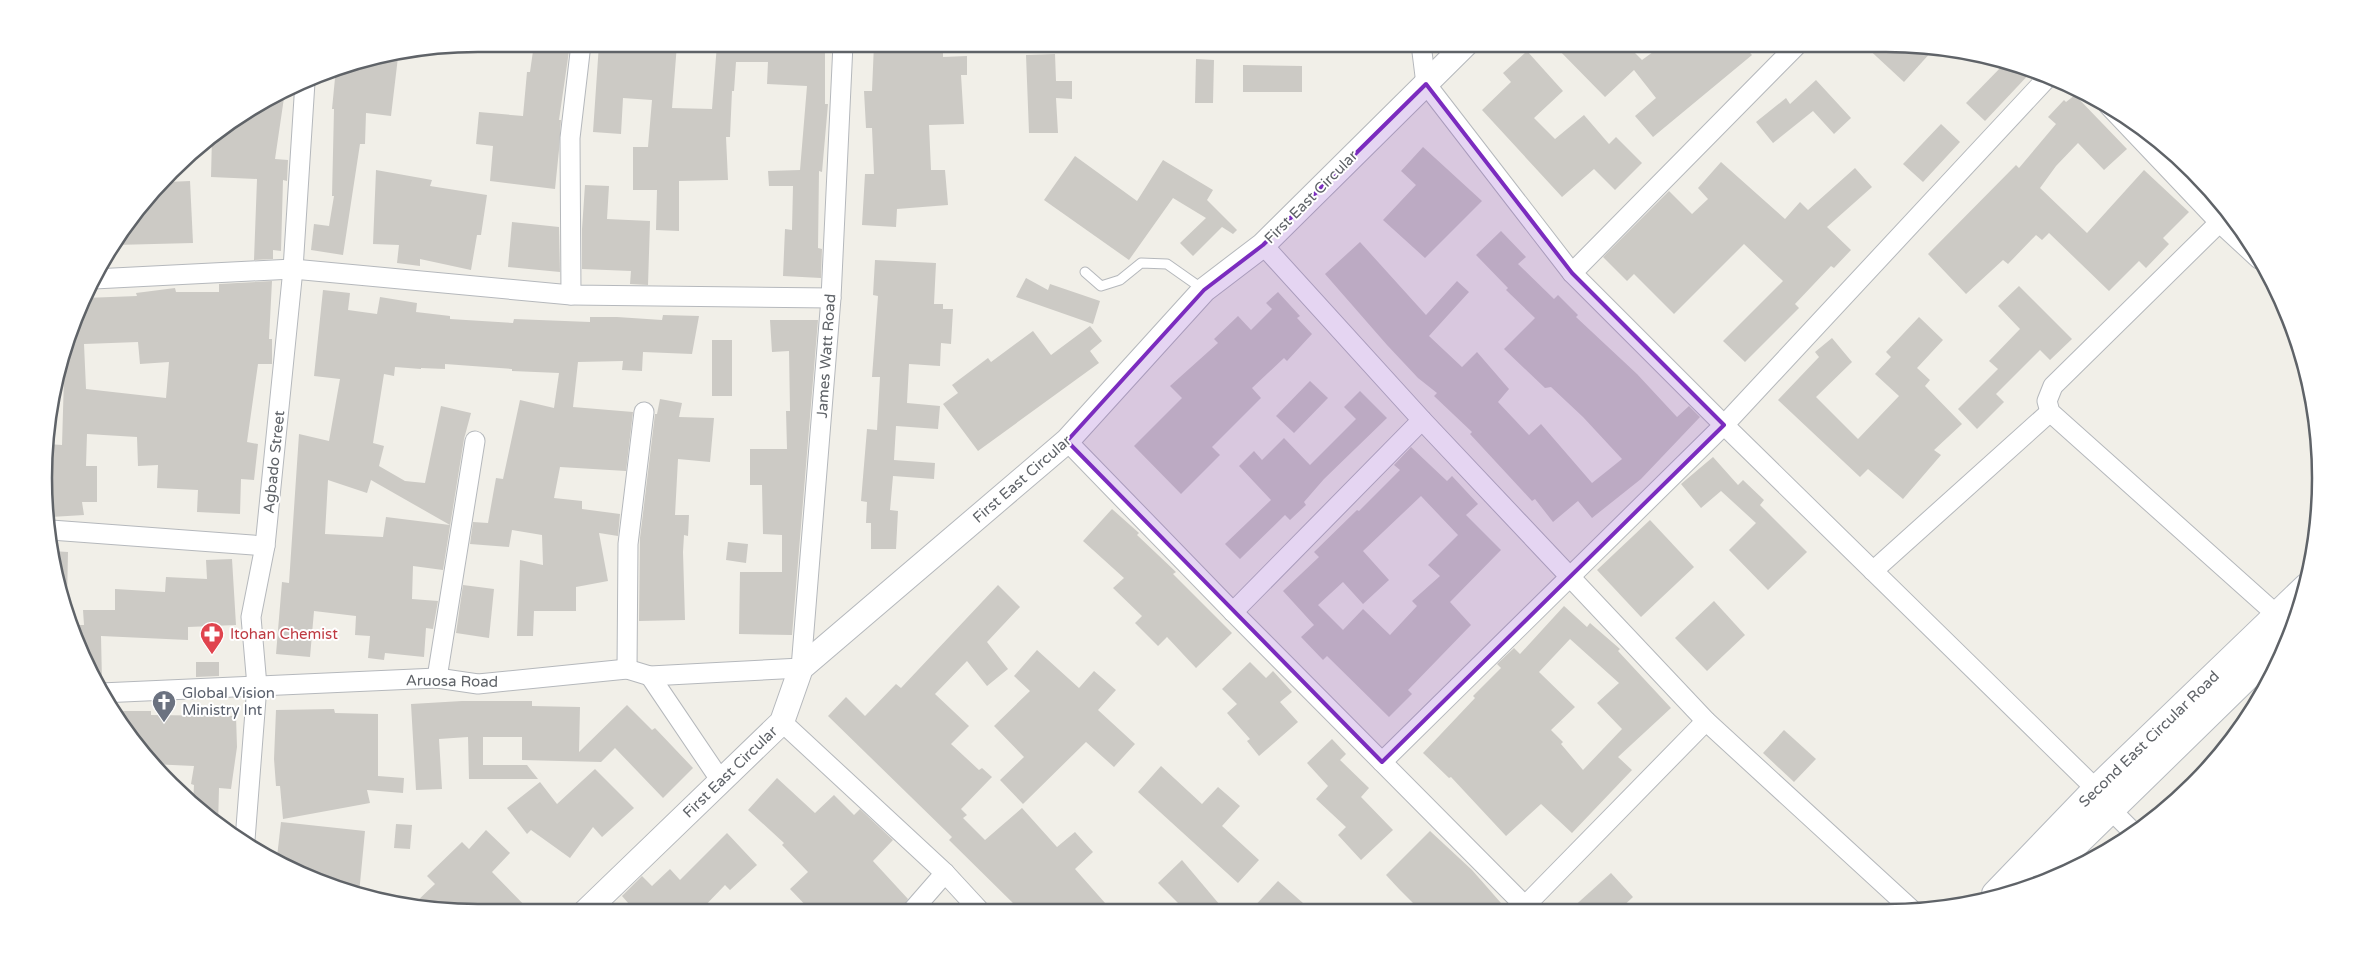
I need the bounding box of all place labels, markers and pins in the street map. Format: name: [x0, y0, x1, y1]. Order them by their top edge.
pharmacy icon: Itohan Chemist: [199, 621, 225, 655]
place label: Itohan Chemist: [230, 625, 338, 643]
place label: Global Vision Ministry Int: [182, 684, 275, 719]
church icon: Global Vision Ministry Int: [151, 689, 177, 723]

